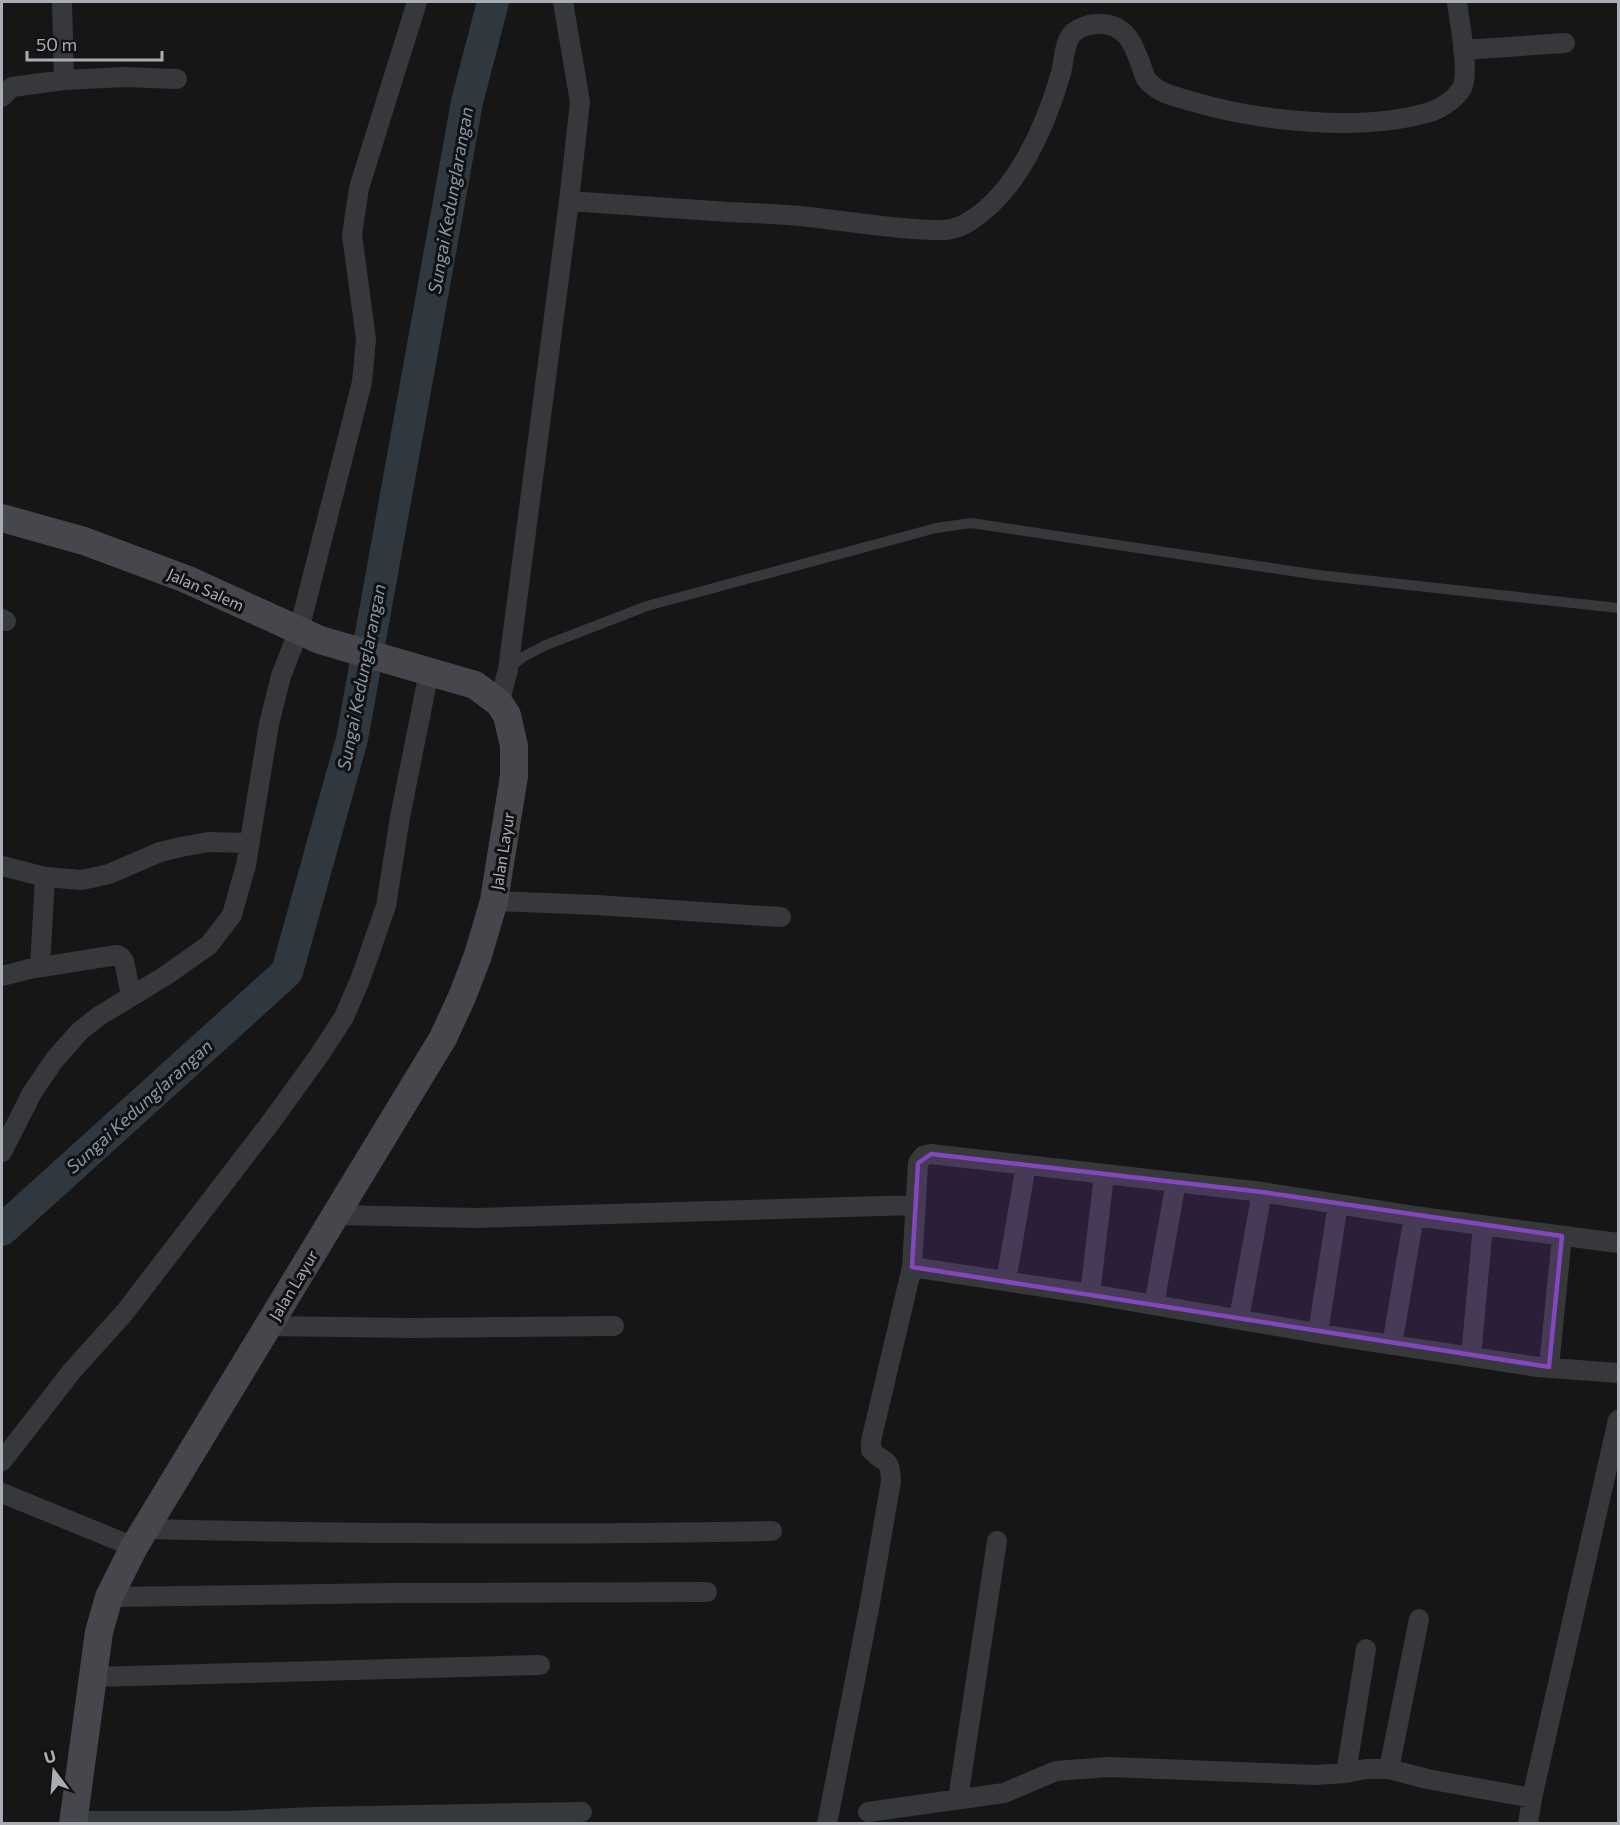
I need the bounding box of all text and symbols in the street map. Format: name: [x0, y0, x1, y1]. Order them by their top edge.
scale bar: [27, 24, 162, 62]
text: 50 m: [36, 33, 77, 55]
water label: Sungai Kedunglarangan: [423, 105, 477, 295]
street label: Jalan Salem: [165, 564, 247, 614]
water label: Sungai Kedunglarangan: [332, 582, 390, 772]
street label: Jalan Layur: [486, 810, 518, 891]
water label: Sungai Kedunglarangan: [61, 1034, 217, 1178]
street label: Jalan Layur: [265, 1246, 322, 1324]
north arrow: [24, 1741, 84, 1801]
text: U: [42, 1745, 58, 1767]

